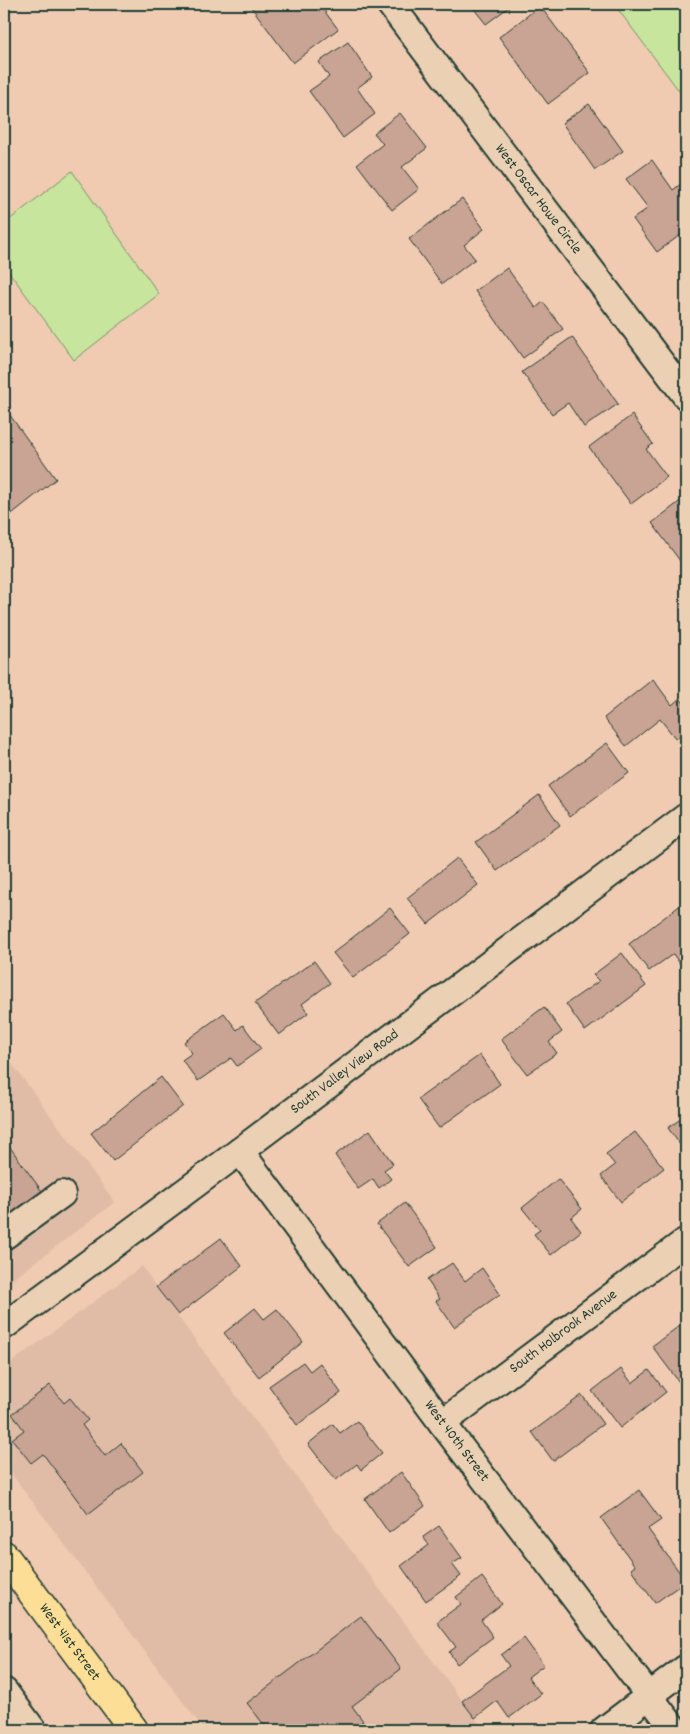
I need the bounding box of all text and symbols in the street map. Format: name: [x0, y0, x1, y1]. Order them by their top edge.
street label: West Oscar Howe Circle: [489, 140, 587, 260]
street label: South Valley View Road: [286, 1024, 404, 1120]
street label: South Holbrook Avenue: [505, 1284, 623, 1380]
street label: West 40th Street: [418, 1396, 494, 1487]
street label: West 41st Street: [33, 1599, 106, 1686]

